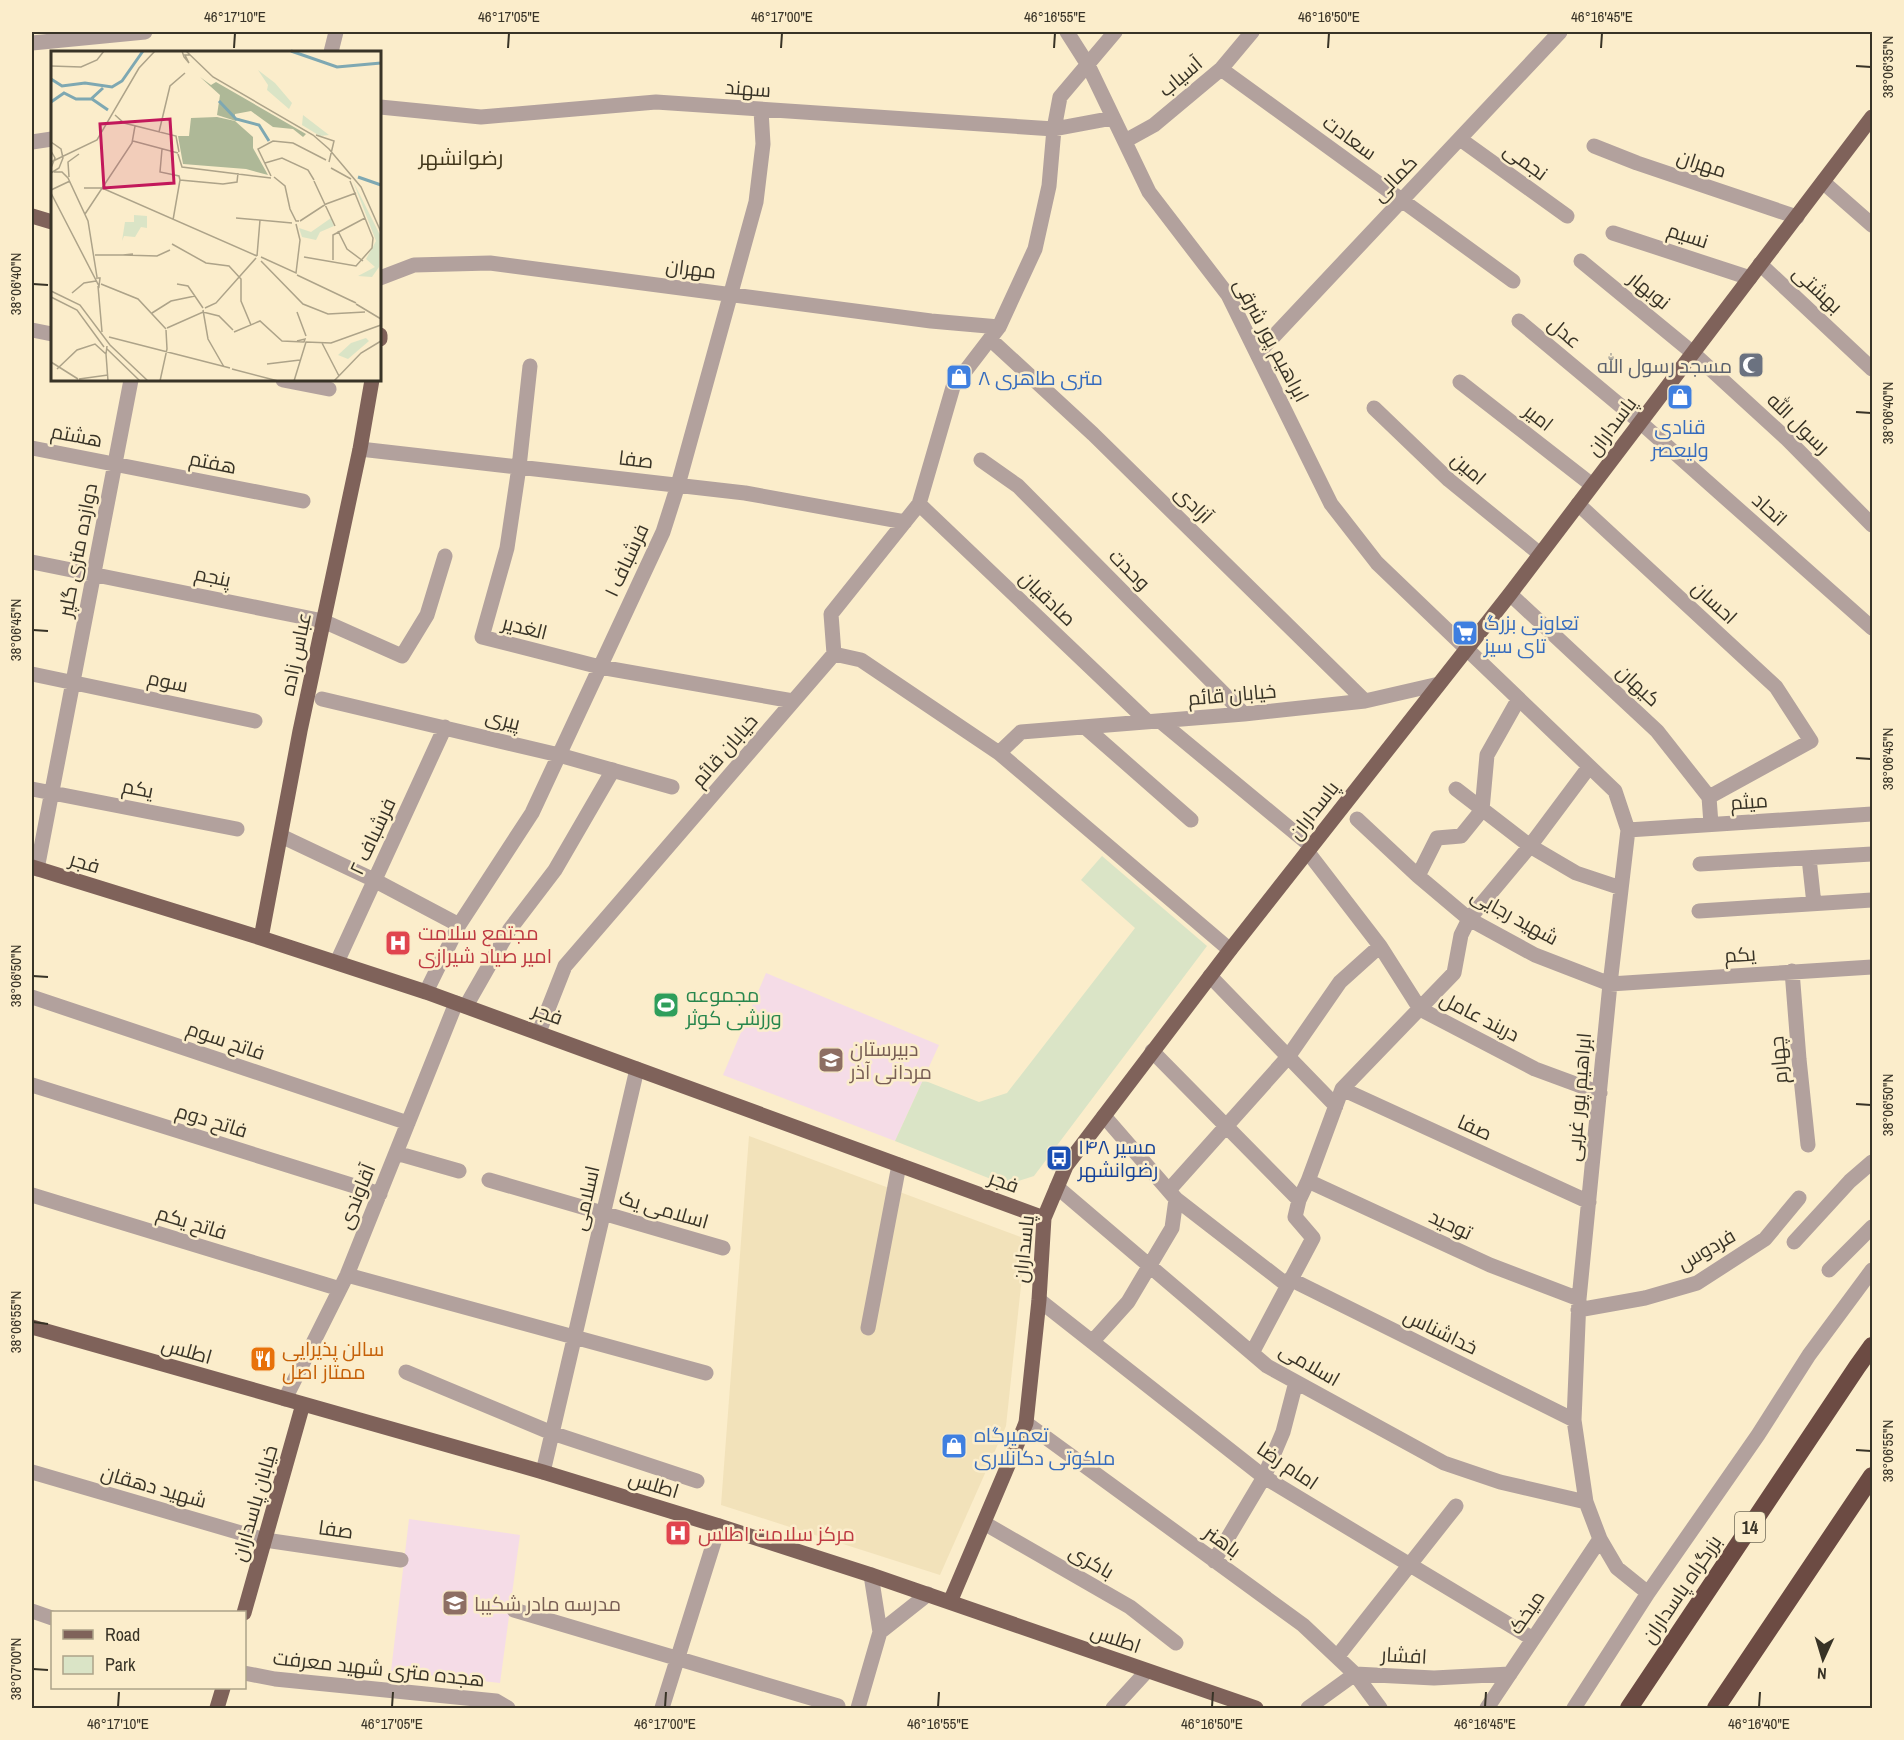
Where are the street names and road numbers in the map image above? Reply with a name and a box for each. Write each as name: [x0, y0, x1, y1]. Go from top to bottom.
street label: آسیاب: [1152, 49, 1208, 102]
street label: سهند: [724, 73, 772, 103]
street label: سعادت: [1318, 108, 1382, 166]
street label: نجمی: [1498, 136, 1554, 186]
street label: مهران: [1674, 142, 1730, 184]
street label: کمالی: [1365, 149, 1423, 207]
street label: نسیم: [1664, 216, 1712, 255]
street label: مهران: [664, 252, 718, 284]
street label: بهشتی: [1787, 259, 1849, 319]
street label: نوبهار: [1623, 264, 1677, 315]
street label: ابراهیم پور شرقی: [1227, 273, 1316, 407]
street label: عدل: [1543, 310, 1587, 354]
street label: رسول الله: [1762, 386, 1836, 460]
street label: پاسداران: [1580, 390, 1643, 461]
street label: امیر: [1518, 396, 1559, 437]
street label: هشتم: [49, 417, 105, 454]
street label: صفا: [617, 443, 655, 475]
street label: هفتم: [187, 444, 239, 481]
street label: امین: [1446, 445, 1492, 491]
street label: آزادی: [1169, 479, 1219, 529]
street label: دوازده متری گلپر: [51, 481, 103, 620]
street label: اتحاد: [1747, 486, 1793, 532]
street label: فرشباف ۱: [597, 519, 655, 601]
street label: وحدت: [1103, 542, 1157, 596]
street label: پنجم: [192, 559, 234, 594]
street label: صادقیان: [1014, 564, 1082, 632]
street label: احسان: [1686, 574, 1744, 630]
street label: الغدیر: [499, 608, 550, 646]
street label: عباس زاده: [273, 610, 317, 698]
street label: کیهان: [1611, 658, 1667, 712]
street label: سوم: [145, 664, 191, 699]
street label: خیابان قائم: [1187, 677, 1277, 712]
street label: پیری: [483, 702, 524, 737]
street label: خیابان قائم: [685, 708, 764, 793]
street label: یکم: [120, 772, 157, 805]
street label: پاسداران: [1281, 774, 1345, 845]
street label: میثم: [1729, 786, 1769, 817]
street label: فرشباف ۲: [342, 793, 402, 879]
street label: فجر: [66, 844, 103, 879]
street label: شهید رجایی: [1466, 881, 1564, 951]
street label: یکم: [1723, 939, 1757, 970]
street label: دربند عامل: [1436, 984, 1524, 1048]
street label: فجر: [528, 995, 567, 1031]
street label: فاتح سوم: [183, 1014, 269, 1067]
street label: ابراهیم پور غربی: [1559, 1031, 1598, 1163]
street label: چهارم: [1762, 1035, 1795, 1085]
street label: فاتح دوم: [173, 1096, 251, 1145]
street label: صفا: [1453, 1108, 1497, 1146]
street label: آقاوندی: [331, 1159, 382, 1233]
street label: اسلامی: [564, 1163, 606, 1233]
street label: فجر: [984, 1163, 1023, 1199]
street label: اسلامی یک: [616, 1183, 712, 1235]
street label: فاتح یکم: [153, 1199, 230, 1246]
street label: توحید: [1425, 1202, 1477, 1246]
street label: پاسداران: [1006, 1213, 1040, 1284]
street label: فردوس: [1672, 1222, 1740, 1276]
street label: خداشناس: [1399, 1301, 1483, 1361]
street label: اطلس: [159, 1330, 215, 1370]
street label: اسلامی: [1275, 1336, 1345, 1392]
street label: امام رضا: [1251, 1435, 1324, 1496]
street label: خیابان پاسداران: [225, 1442, 283, 1564]
street label: شهید دهقان: [98, 1458, 210, 1514]
street label: اطلس: [626, 1464, 682, 1504]
road number: 14: [1735, 1512, 1765, 1542]
street label: صفا: [317, 1513, 355, 1545]
street label: باهنر: [1198, 1518, 1247, 1563]
street label: بزرگراه پاسداران: [1635, 1529, 1727, 1649]
street label: باکری: [1065, 1537, 1119, 1585]
street label: میخک: [1502, 1585, 1550, 1639]
street label: اطلس: [1087, 1617, 1145, 1659]
street label: افشار: [1379, 1640, 1428, 1670]
street label: هجده متری شهید معرفت: [272, 1643, 486, 1693]

